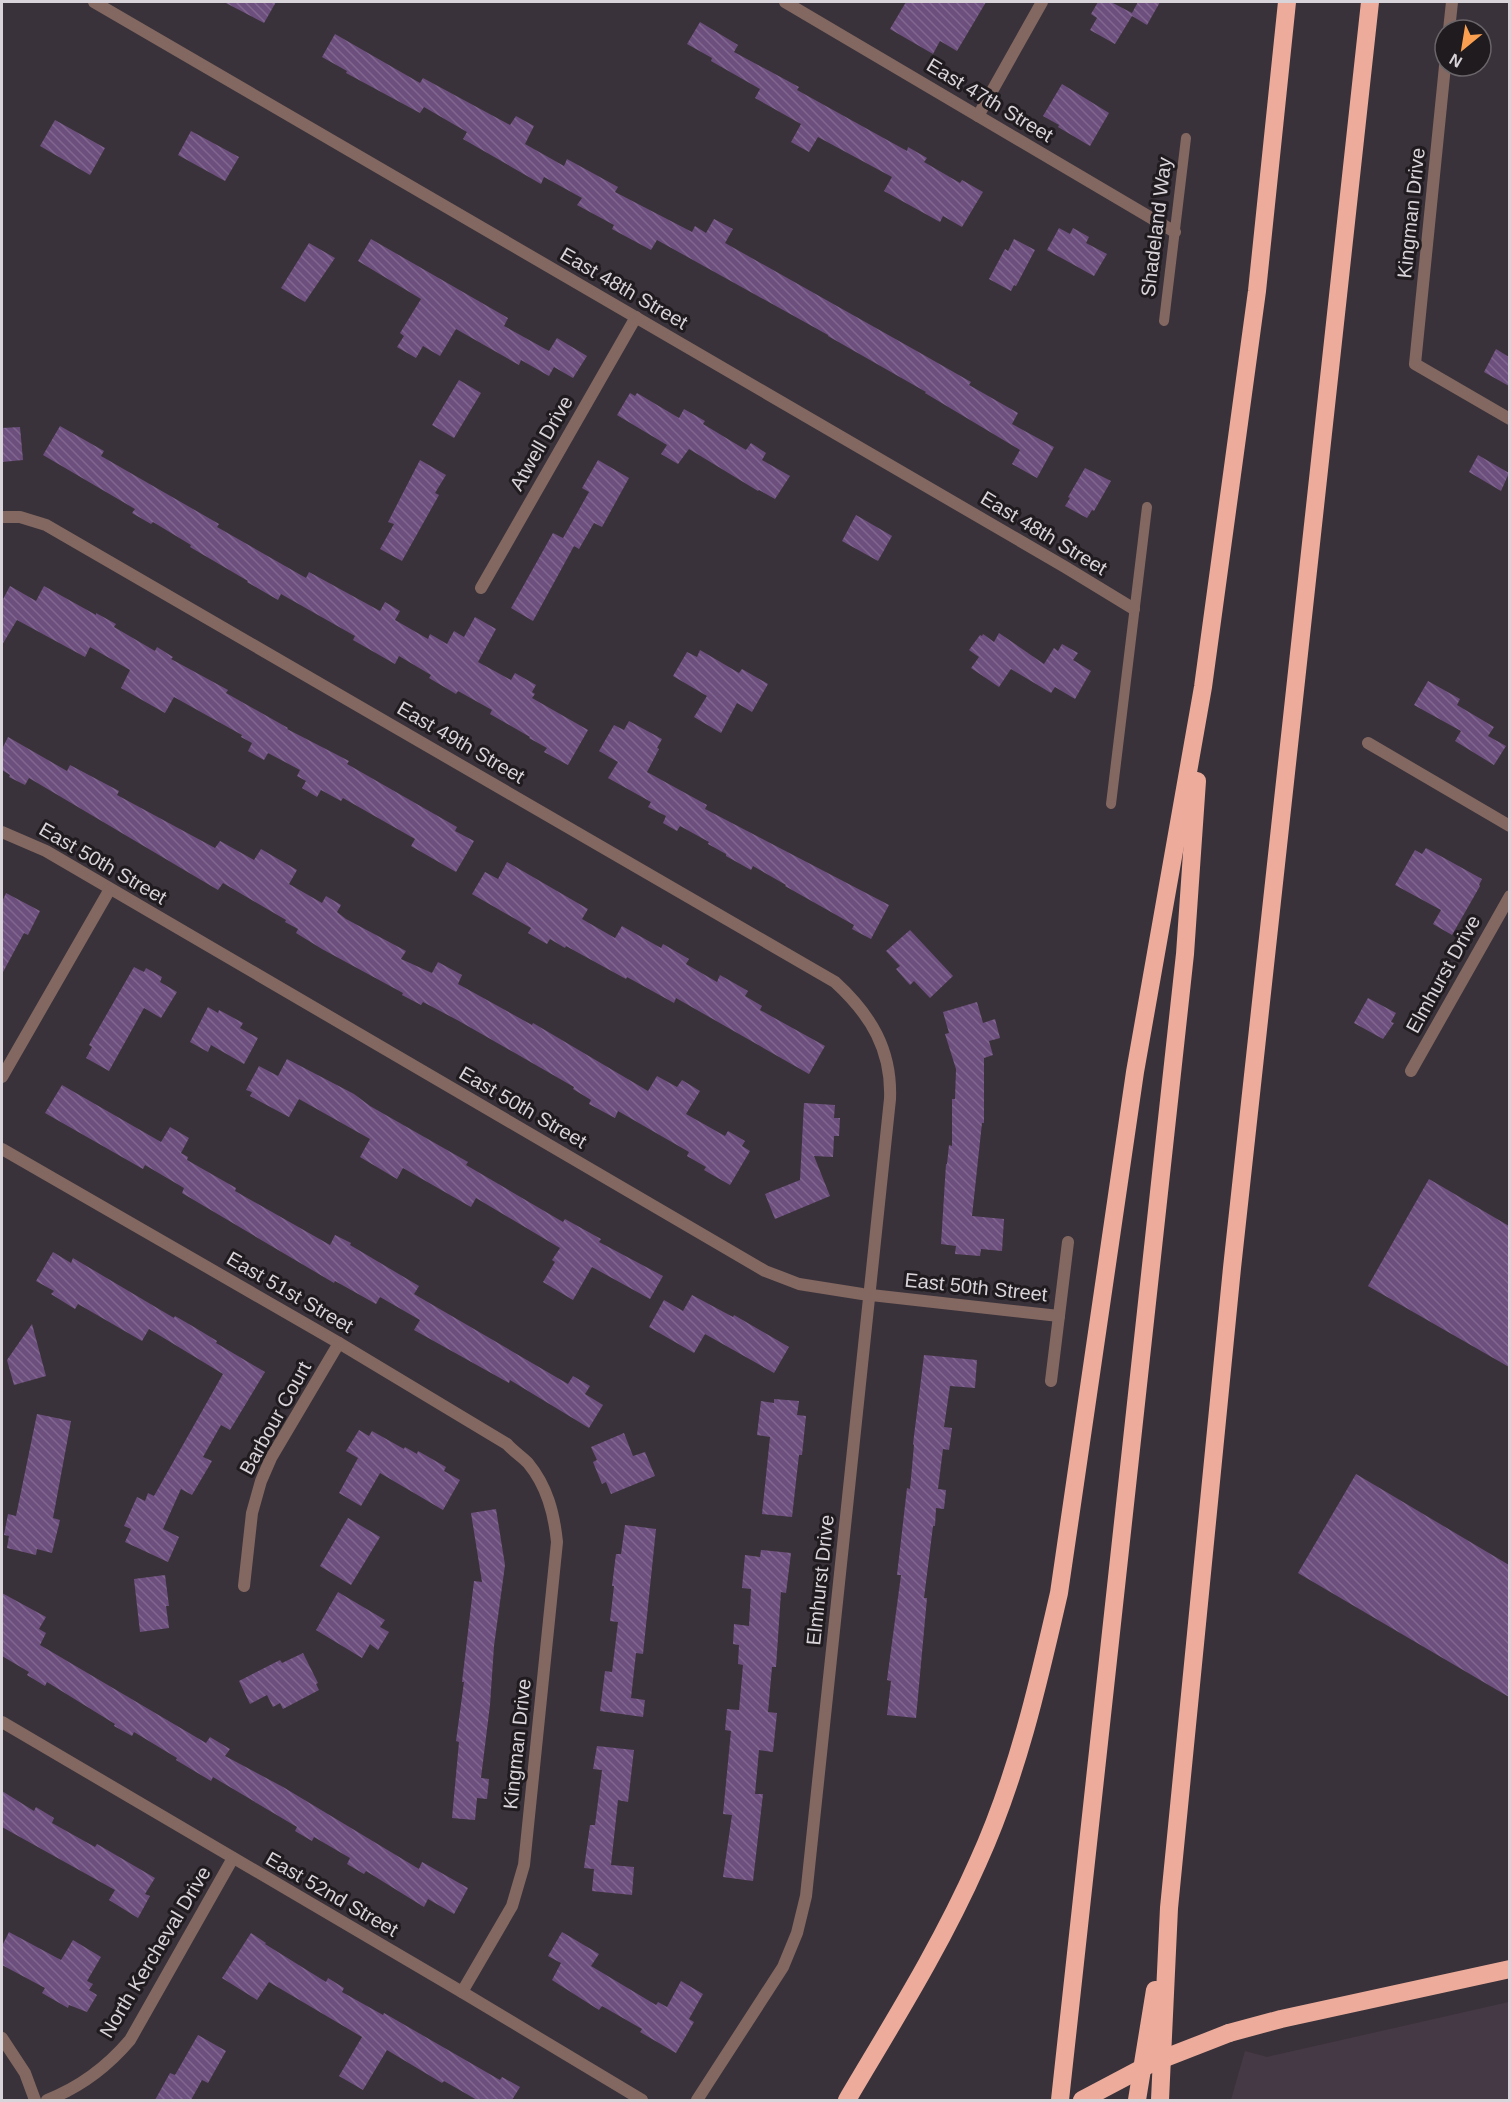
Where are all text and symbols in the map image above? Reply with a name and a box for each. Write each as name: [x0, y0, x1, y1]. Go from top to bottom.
north arrow: [1433, 18, 1493, 78]
text: N: [1446, 50, 1465, 71]
street label: East 47th Street: [923, 54, 1058, 147]
street label: Kingman Drive: [1393, 147, 1429, 279]
street label: Shadeland Way: [1137, 156, 1175, 298]
street label: East 48th Street: [556, 243, 692, 334]
street label: Atwell Drive: [505, 392, 577, 494]
street label: East 48th Street: [977, 487, 1112, 580]
street label: East 49th Street: [393, 697, 529, 788]
street label: East 50th Street: [35, 818, 171, 909]
street label: Elmhurst Drive: [1402, 911, 1484, 1037]
street label: East 50th Street: [455, 1062, 591, 1153]
street label: East 51st Street: [223, 1247, 357, 1337]
street label: East 50th Street: [904, 1269, 1049, 1305]
street label: Barbour Court: [235, 1357, 315, 1478]
street label: Elmhurst Drive: [802, 1514, 838, 1646]
street label: Kingman Drive: [499, 1678, 535, 1810]
street label: East 52nd Street: [262, 1847, 402, 1941]
street label: North Kercheval Drive: [95, 1862, 215, 2042]

